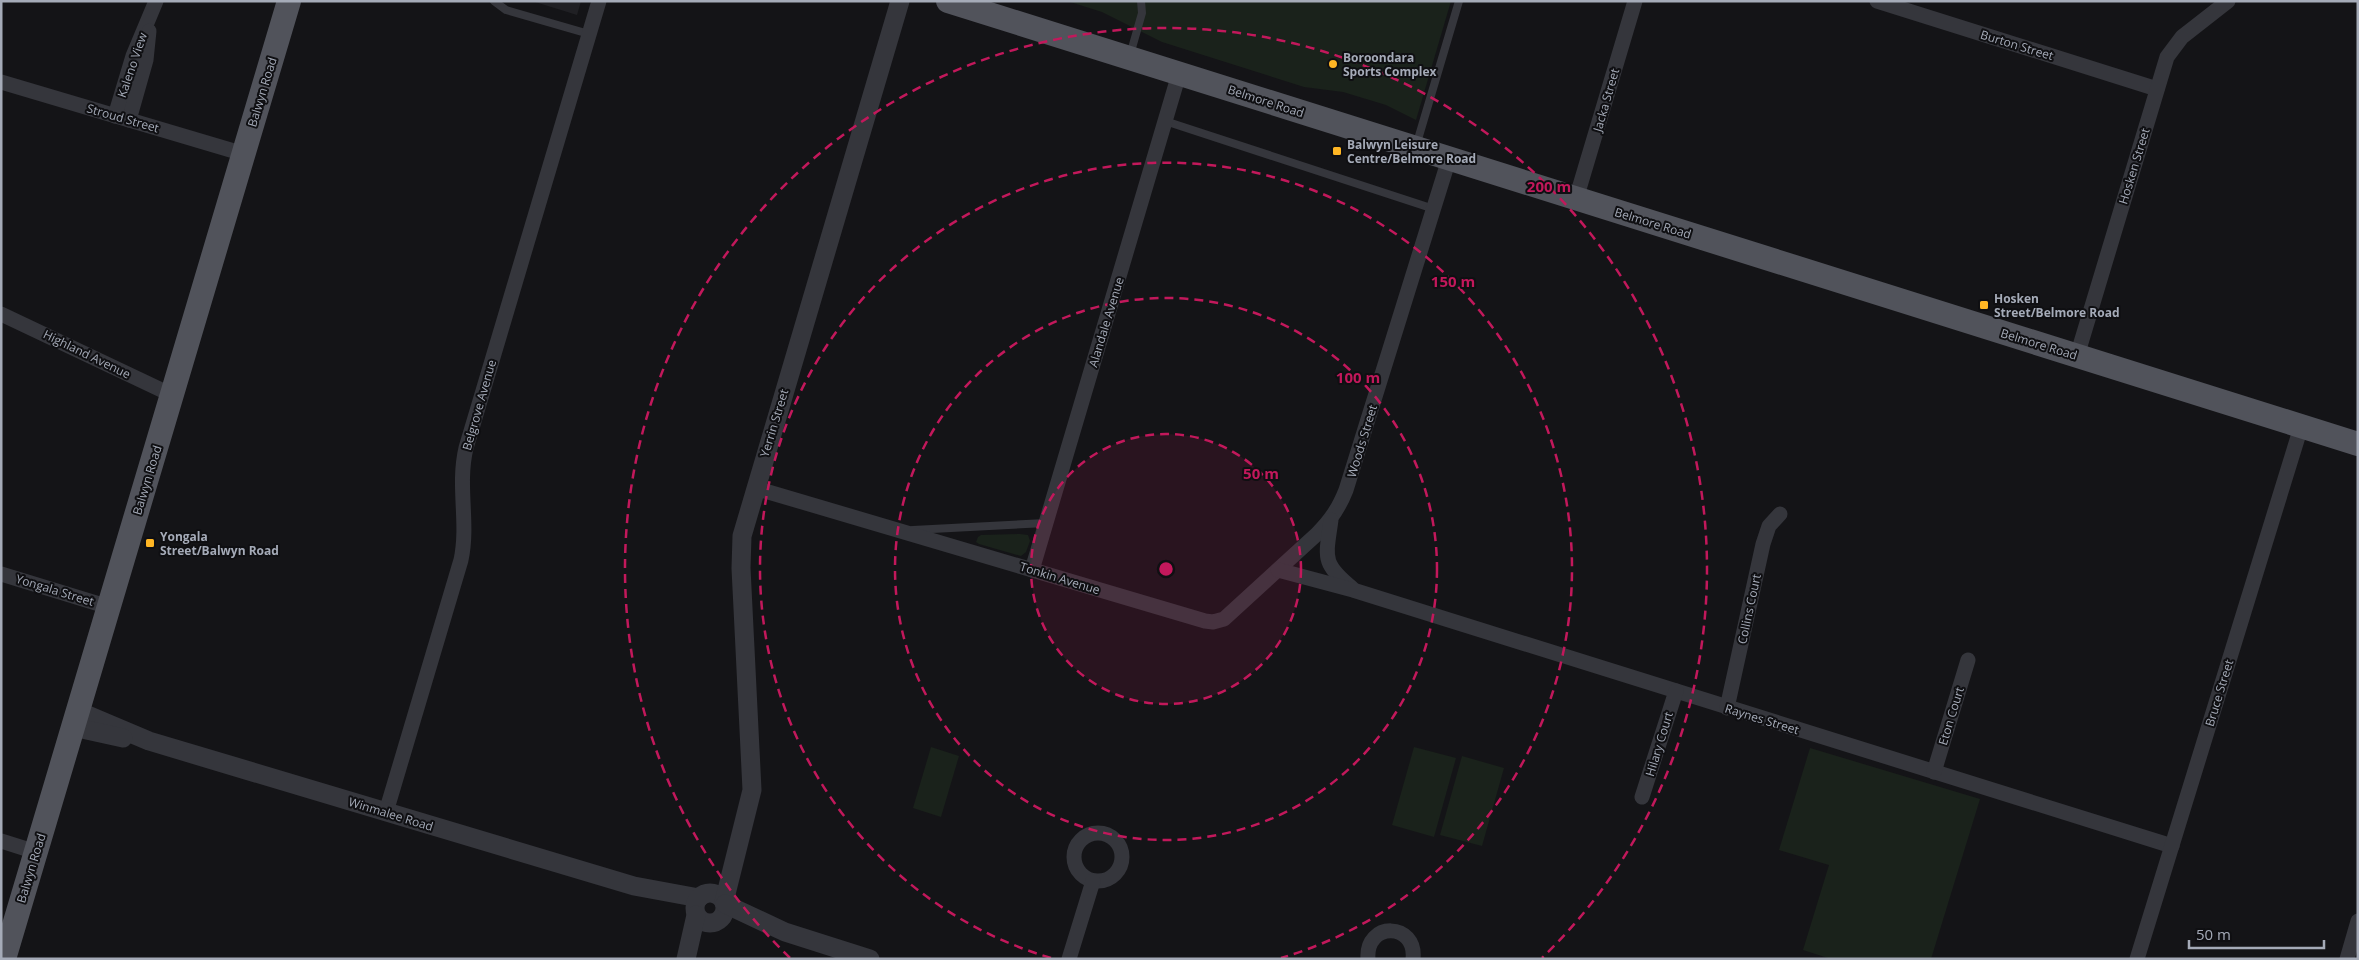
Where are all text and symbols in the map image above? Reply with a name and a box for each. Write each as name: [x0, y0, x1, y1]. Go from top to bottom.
street label: Burton Street: [1978, 26, 2056, 64]
street label: Kaleno View: [113, 30, 151, 100]
place label: Boroondara Sports Complex: [1343, 49, 1437, 80]
street label: Balwyn Road: [243, 55, 281, 129]
marker: Boroondara Sports Complex: [1327, 58, 1339, 70]
street label: Jacka Street: [1589, 66, 1623, 135]
street label: Belmore Road: [1226, 81, 1306, 121]
street label: Stroud Street: [85, 100, 161, 136]
street label: Hosken Street: [2114, 126, 2154, 206]
place label: Balwyn Leisure Centre/Belmore Road: [1347, 136, 1476, 167]
marker: Balwyn Leisure Centre/Belmore Road: [1331, 145, 1343, 157]
text: 200 m: [1527, 176, 1571, 196]
street label: Belmore Road: [1613, 203, 1693, 243]
text: 150 m: [1431, 271, 1475, 291]
street label: Alandale Avenue: [1084, 275, 1128, 369]
place label: Hosken Street/Belmore Road: [1994, 290, 2120, 321]
marker: Hosken Street/Belmore Road: [1978, 299, 1990, 311]
street label: Belmore Road: [1999, 324, 2079, 364]
street label: Highland Avenue: [41, 326, 134, 383]
street label: Belgrove Avenue: [458, 357, 500, 452]
text: 100 m: [1336, 367, 1380, 387]
street label: Yerrin Street: [756, 387, 792, 459]
street label: Woods Street: [1343, 403, 1381, 479]
street label: Balwyn Road: [128, 443, 166, 517]
text: 50 m: [1243, 463, 1279, 483]
place label: Yongala Street/Balwyn Road: [160, 528, 279, 559]
marker: Yongala Street/Balwyn Road: [144, 537, 156, 549]
street label: Tonkin Avenue: [1018, 558, 1102, 598]
centre of rings: [1157, 560, 1175, 578]
street label: Yongala Street: [14, 570, 96, 610]
street label: Collins Court: [1733, 572, 1765, 646]
street label: Bruce Street: [2201, 657, 2237, 729]
street label: Eton Court: [1934, 685, 1968, 747]
street label: Raynes Street: [1723, 700, 1801, 738]
street label: Hilary Court: [1641, 710, 1677, 778]
street label: Winmalee Road: [347, 793, 435, 835]
street label: Balwyn Road: [12, 831, 50, 905]
scale bar: [2189, 918, 2324, 950]
text: 50 m: [2196, 924, 2231, 944]

